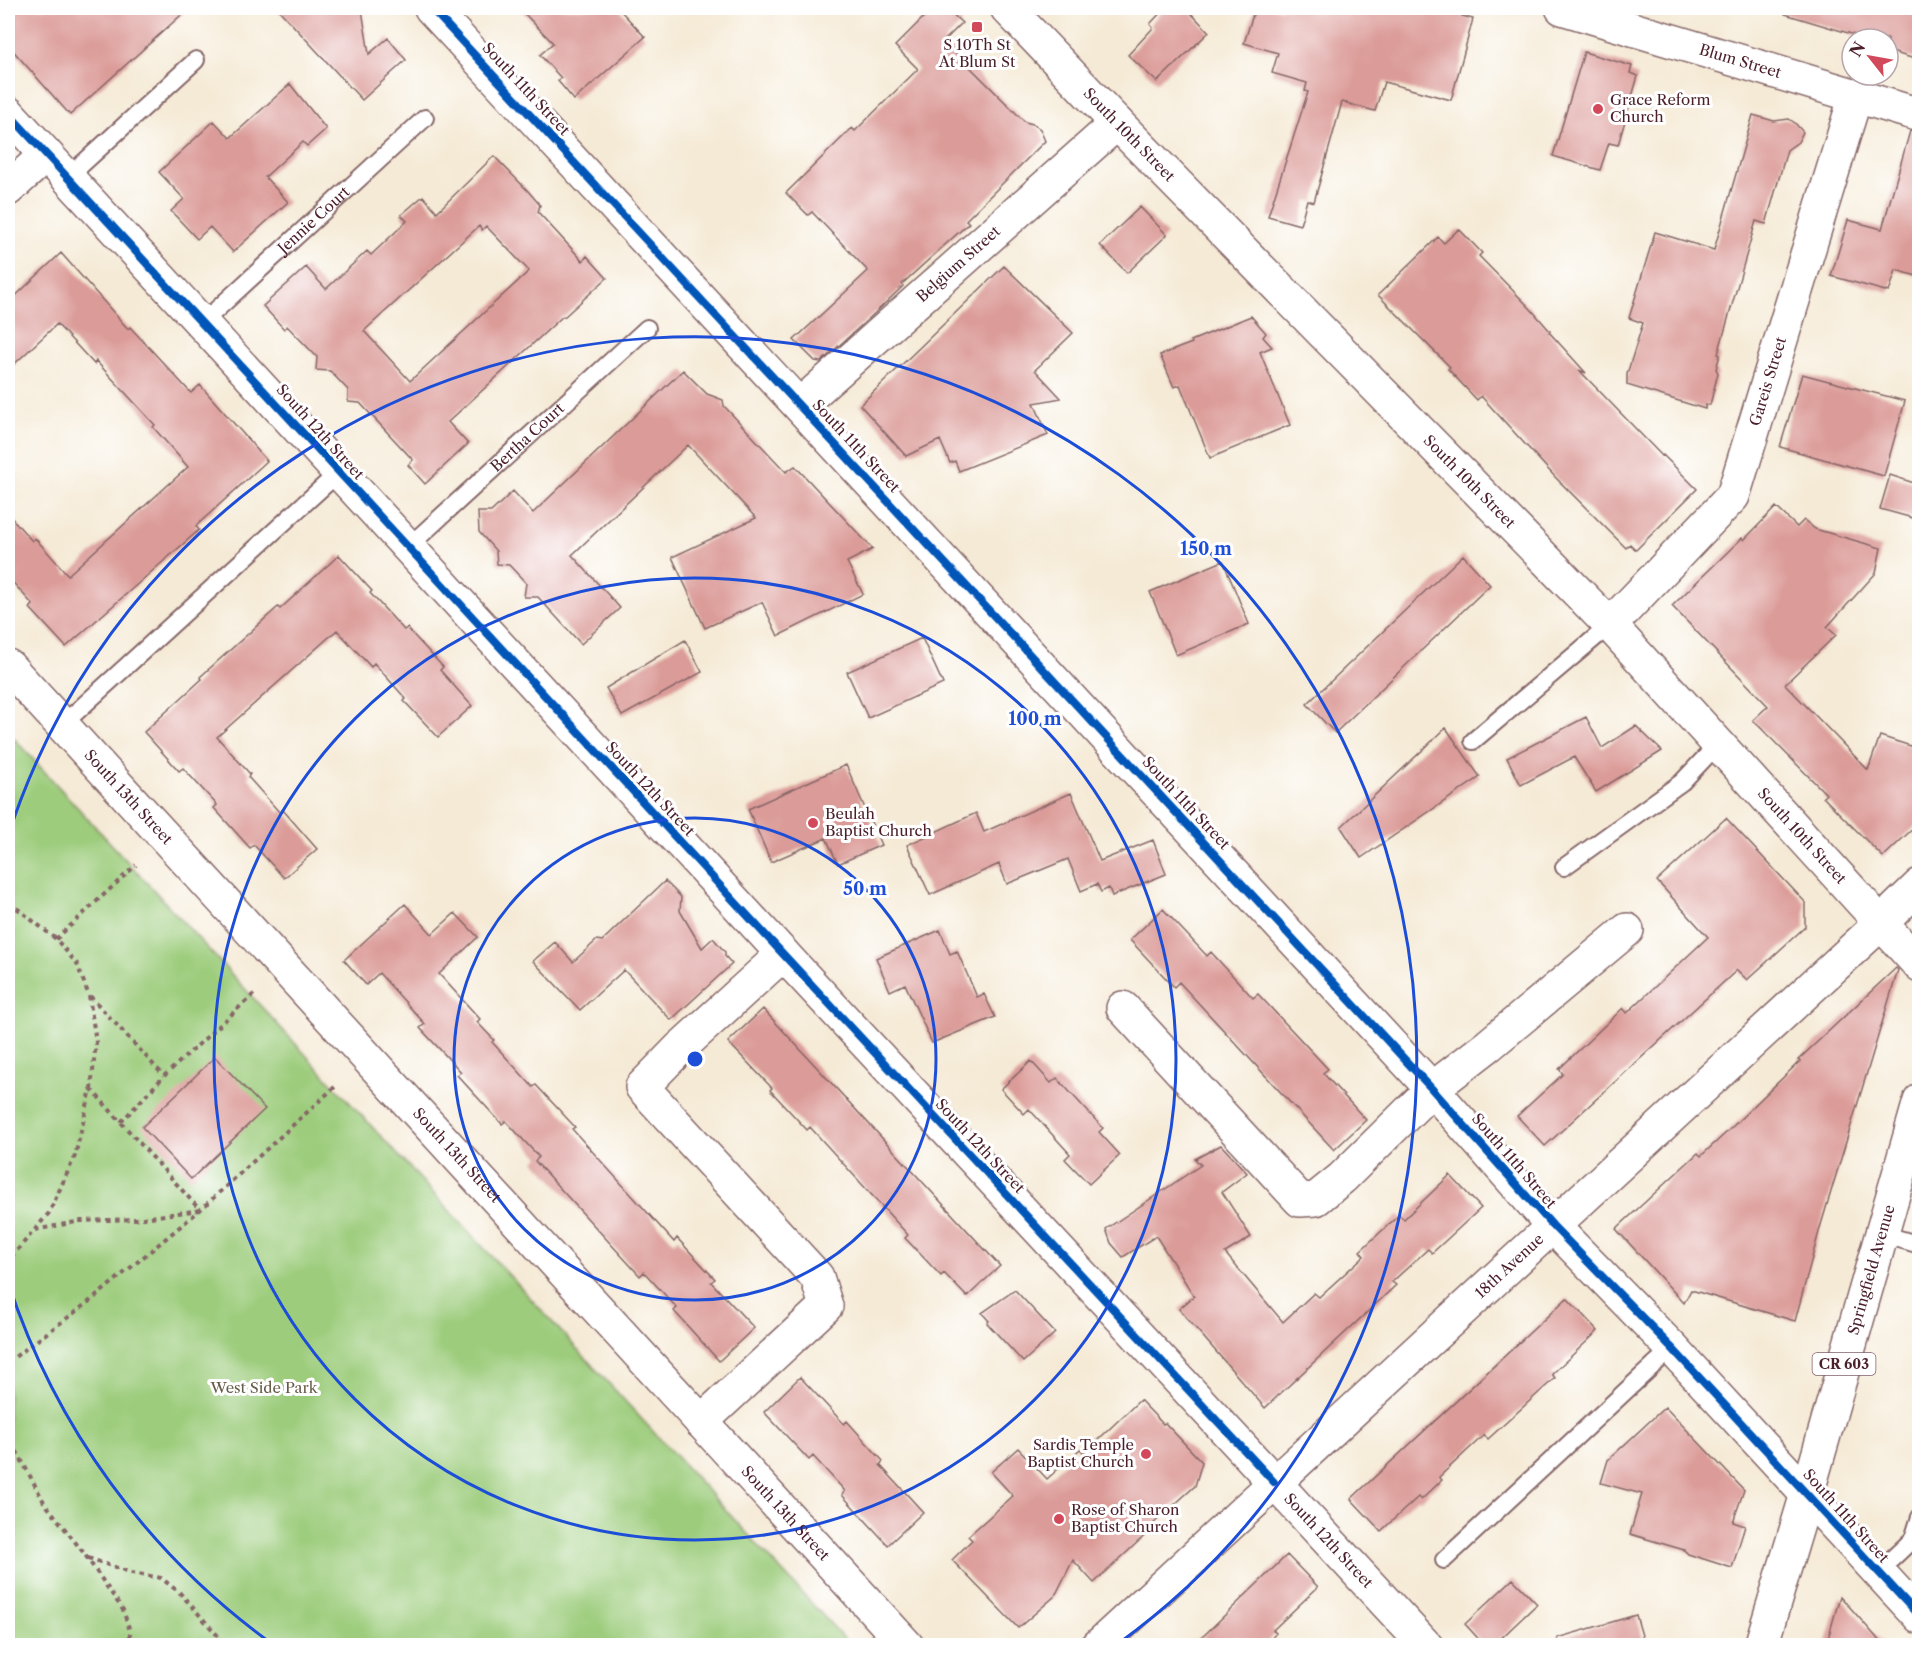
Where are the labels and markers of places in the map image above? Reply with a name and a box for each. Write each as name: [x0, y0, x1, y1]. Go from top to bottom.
marker: S 10Th St At Blum St: [970, 20, 984, 34]
place label: S 10Th St At Blum St: [938, 35, 1016, 71]
place label: Grace Reform Church: [1610, 90, 1710, 126]
marker: Grace Reform Church: [1591, 102, 1605, 116]
place label: Beulah Baptist Church: [825, 804, 932, 840]
marker: Beulah Baptist Church: [806, 816, 820, 830]
centre of rings: [685, 1049, 705, 1069]
place label: Sardis Temple Baptist Church: [1027, 1435, 1135, 1471]
marker: Sardis Temple Baptist Church: [1139, 1447, 1153, 1461]
place label: Rose of Sharon Baptist Church: [1071, 1500, 1180, 1536]
marker: Rose of Sharon Baptist Church: [1052, 1512, 1066, 1526]

